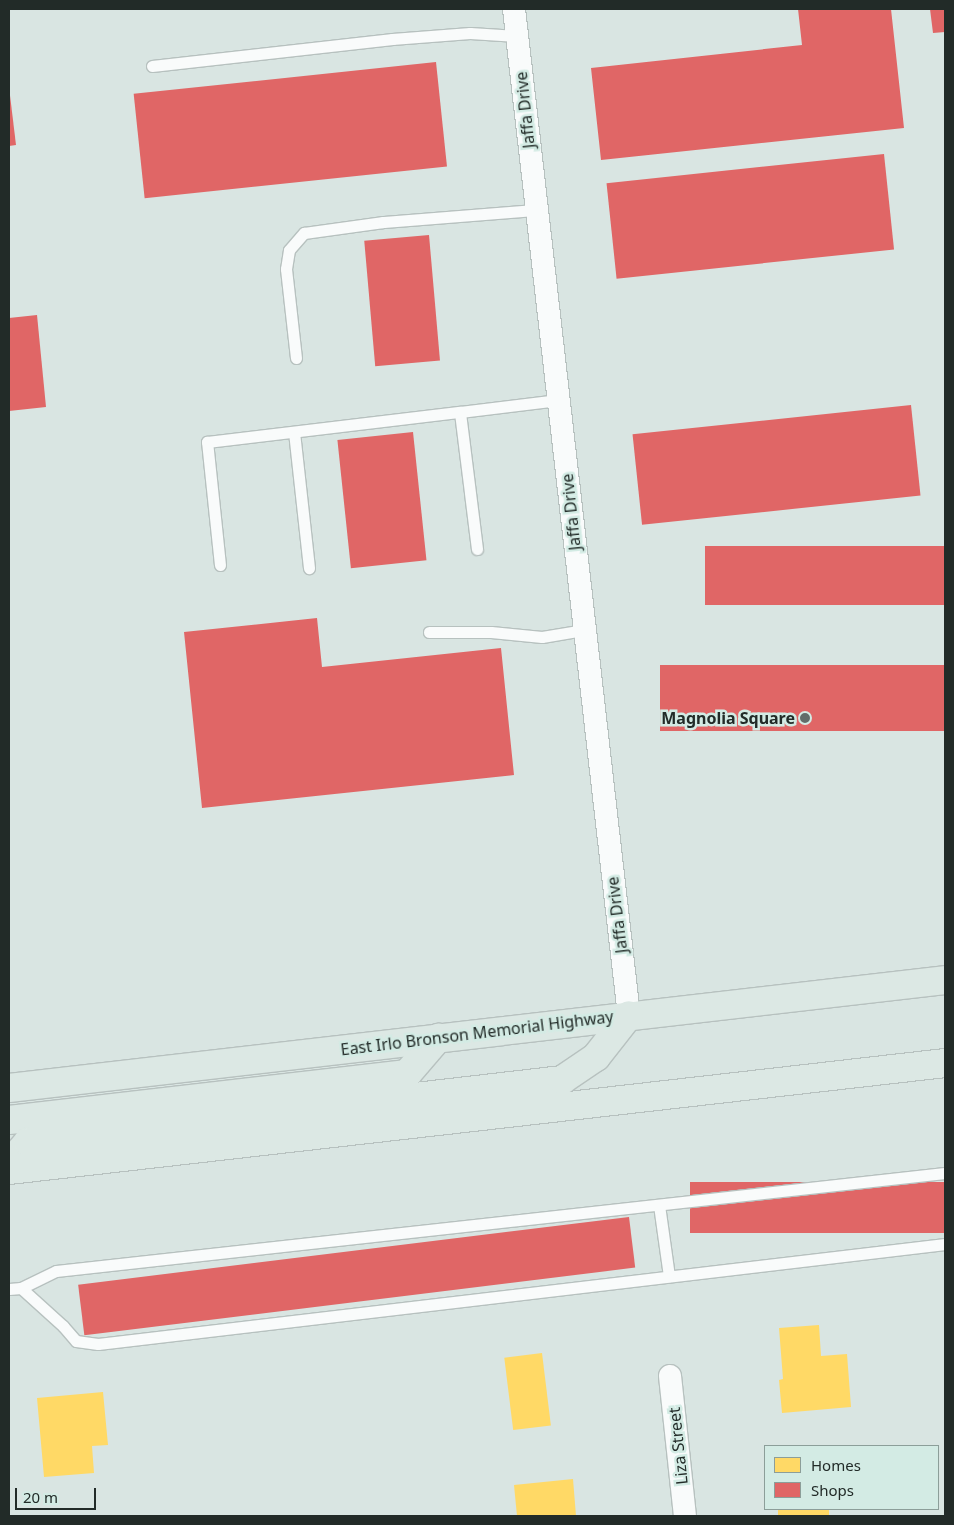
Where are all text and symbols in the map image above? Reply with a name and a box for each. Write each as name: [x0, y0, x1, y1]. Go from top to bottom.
street label: Jaffa Drive: [511, 71, 539, 149]
street label: Jaffa Drive: [557, 473, 585, 551]
place label: Magnolia Square: [661, 708, 795, 728]
marker: Magnolia Square: [799, 712, 811, 724]
street label: Jaffa Drive: [603, 876, 631, 954]
street label: East Irlo Bronson Memorial Highway: [339, 1007, 615, 1059]
street label: Liza Street: [664, 1406, 692, 1486]
legend: [764, 1445, 939, 1510]
text: Homes: [811, 1455, 861, 1475]
scale bar: [18, 1478, 99, 1510]
text: Shops: [811, 1480, 854, 1500]
text: 20 m: [23, 1487, 58, 1507]

